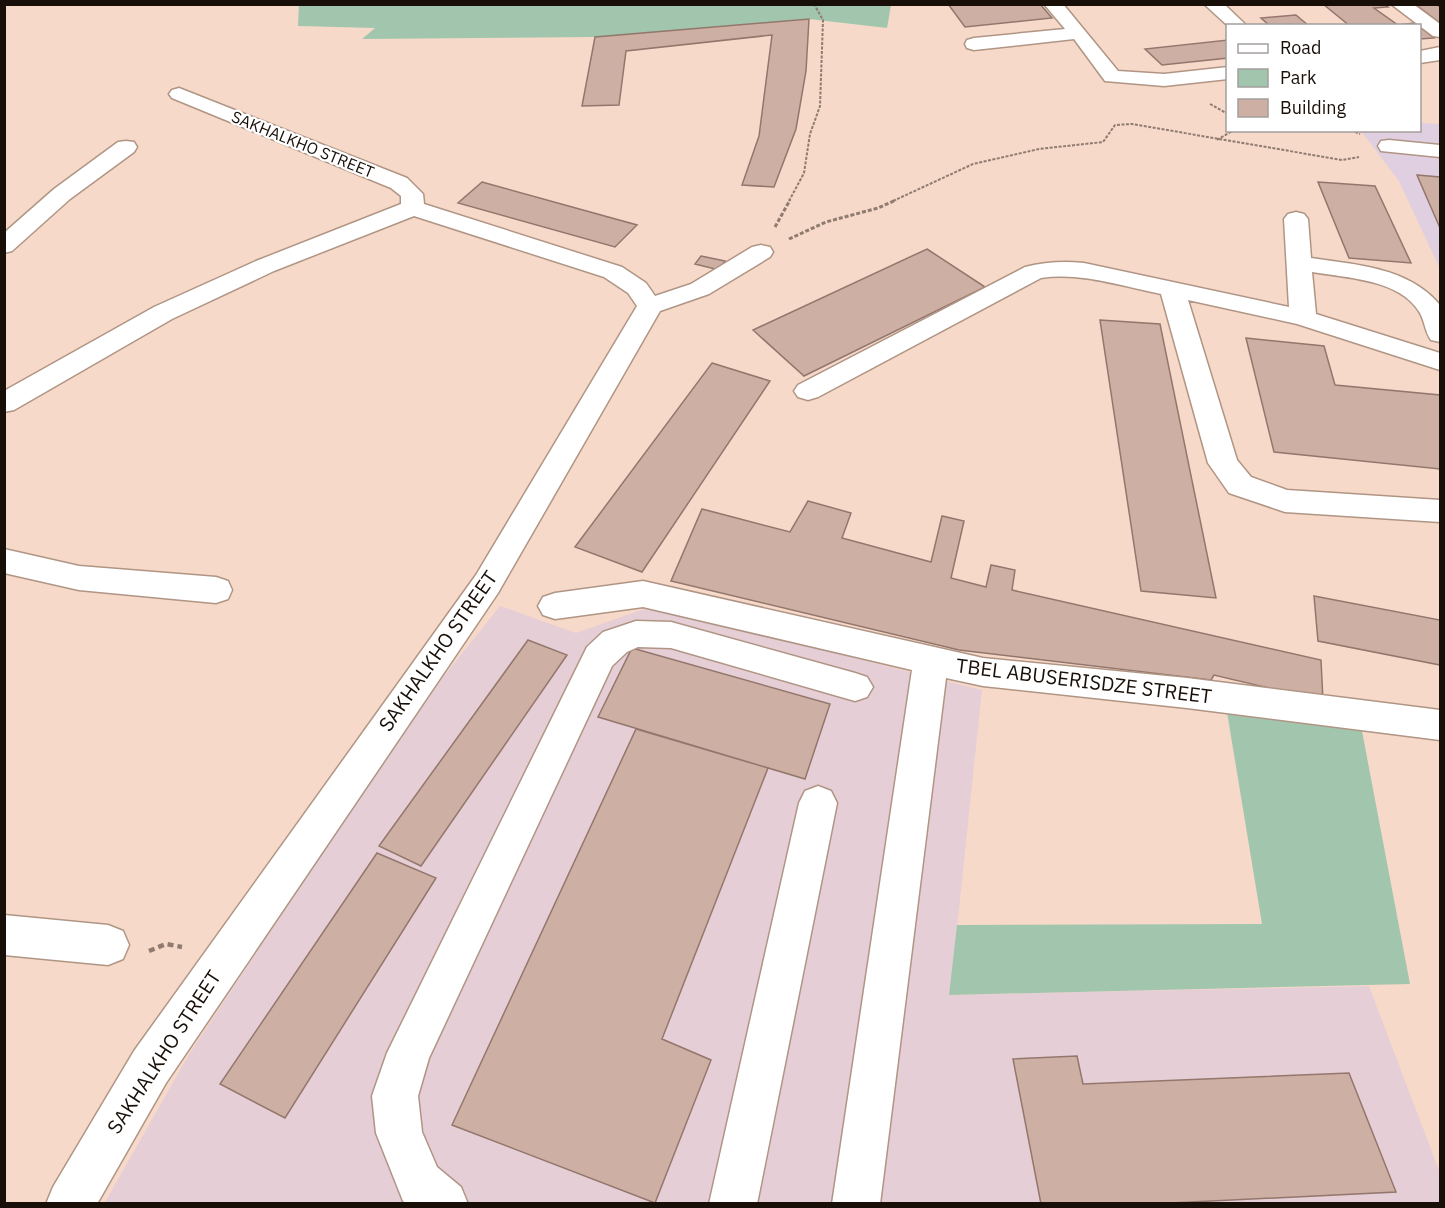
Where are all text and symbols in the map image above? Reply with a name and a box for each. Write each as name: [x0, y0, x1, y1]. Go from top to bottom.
legend: [1226, 24, 1421, 132]
text: Road: [1280, 36, 1321, 59]
text: Park: [1280, 66, 1317, 89]
text: Building: [1280, 96, 1347, 119]
street label: SAKHALKHO STREET: [229, 106, 377, 182]
street label: SAKHALKHO STREET: [372, 565, 503, 736]
street label: TBEL ABUSERISDZE STREET: [955, 651, 1213, 710]
street label: SAKHALKHO STREET: [100, 965, 227, 1139]

